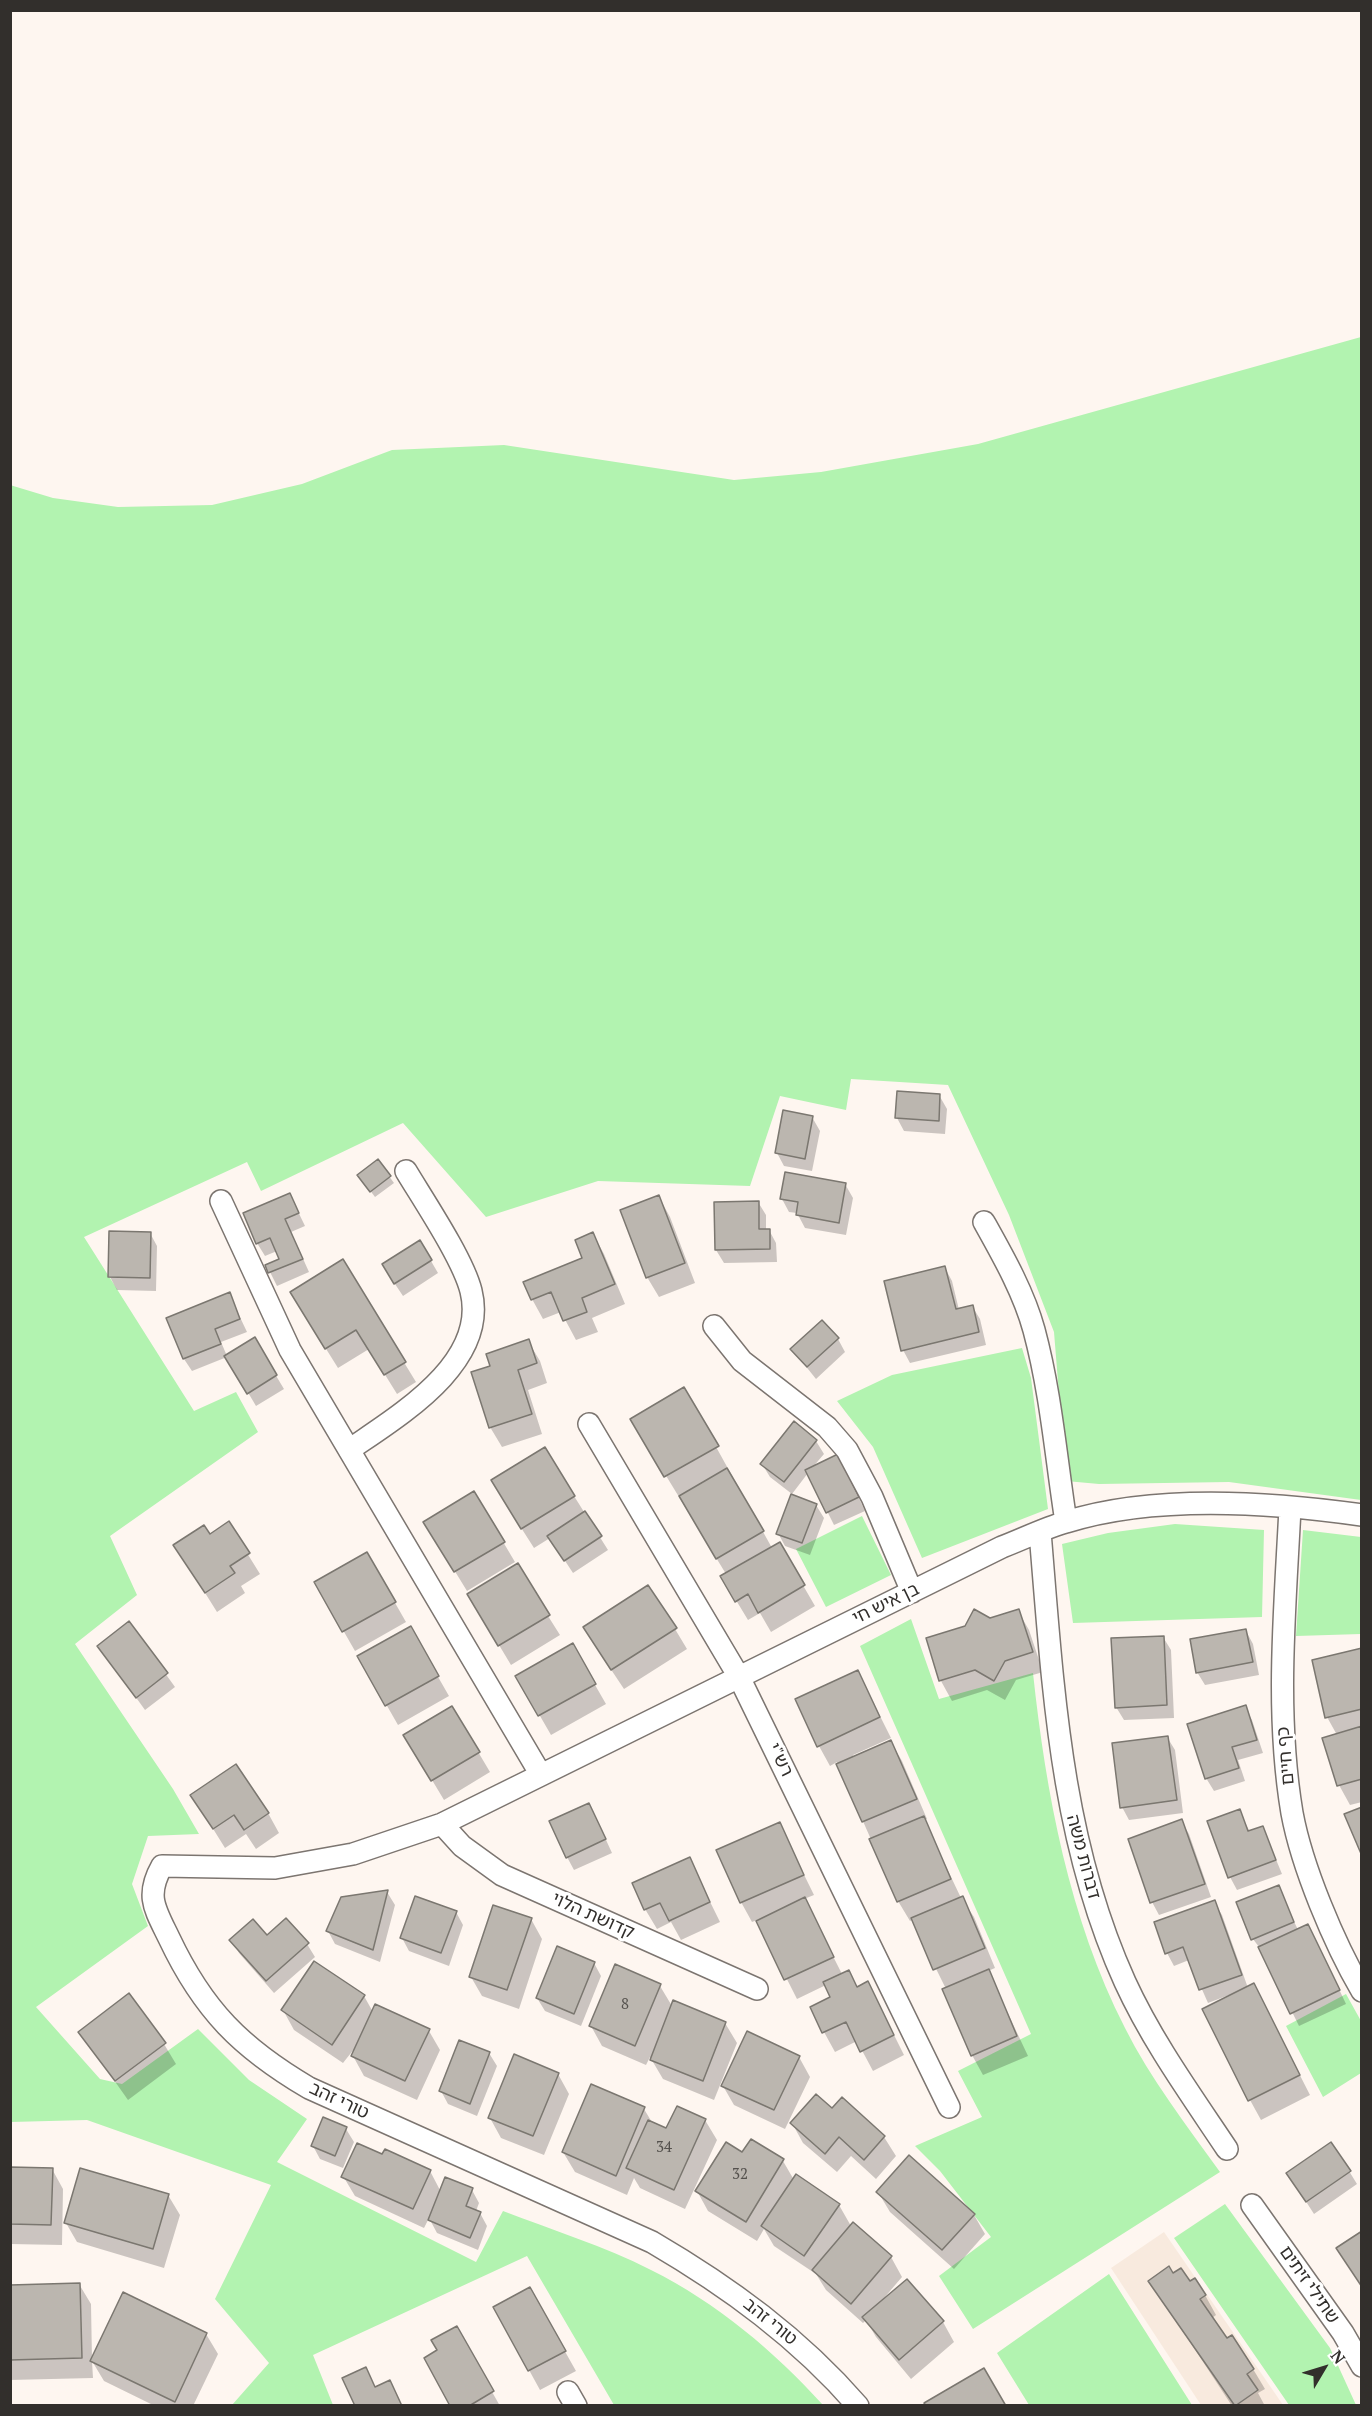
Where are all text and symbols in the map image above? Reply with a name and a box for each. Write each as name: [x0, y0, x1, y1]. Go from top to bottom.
street label: בן איש חי: [849, 1579, 923, 1629]
street label: כף חיים: [1273, 1726, 1299, 1786]
street label: רש"י: [763, 1740, 797, 1780]
street label: דברות משה: [1061, 1812, 1105, 1902]
street label: קדושת הלוי: [549, 1888, 637, 1944]
house number: 8: [621, 1996, 629, 2014]
street label: טורי זהב: [306, 2078, 372, 2124]
house number: 34: [656, 2139, 672, 2157]
house number: 32: [732, 2166, 748, 2184]
street label: שתילי זיתים: [1274, 2242, 1344, 2328]
street label: טורי זהב: [739, 2294, 801, 2350]
north arrow: [1294, 2338, 1354, 2398]
text: N: [1326, 2345, 1351, 2368]

